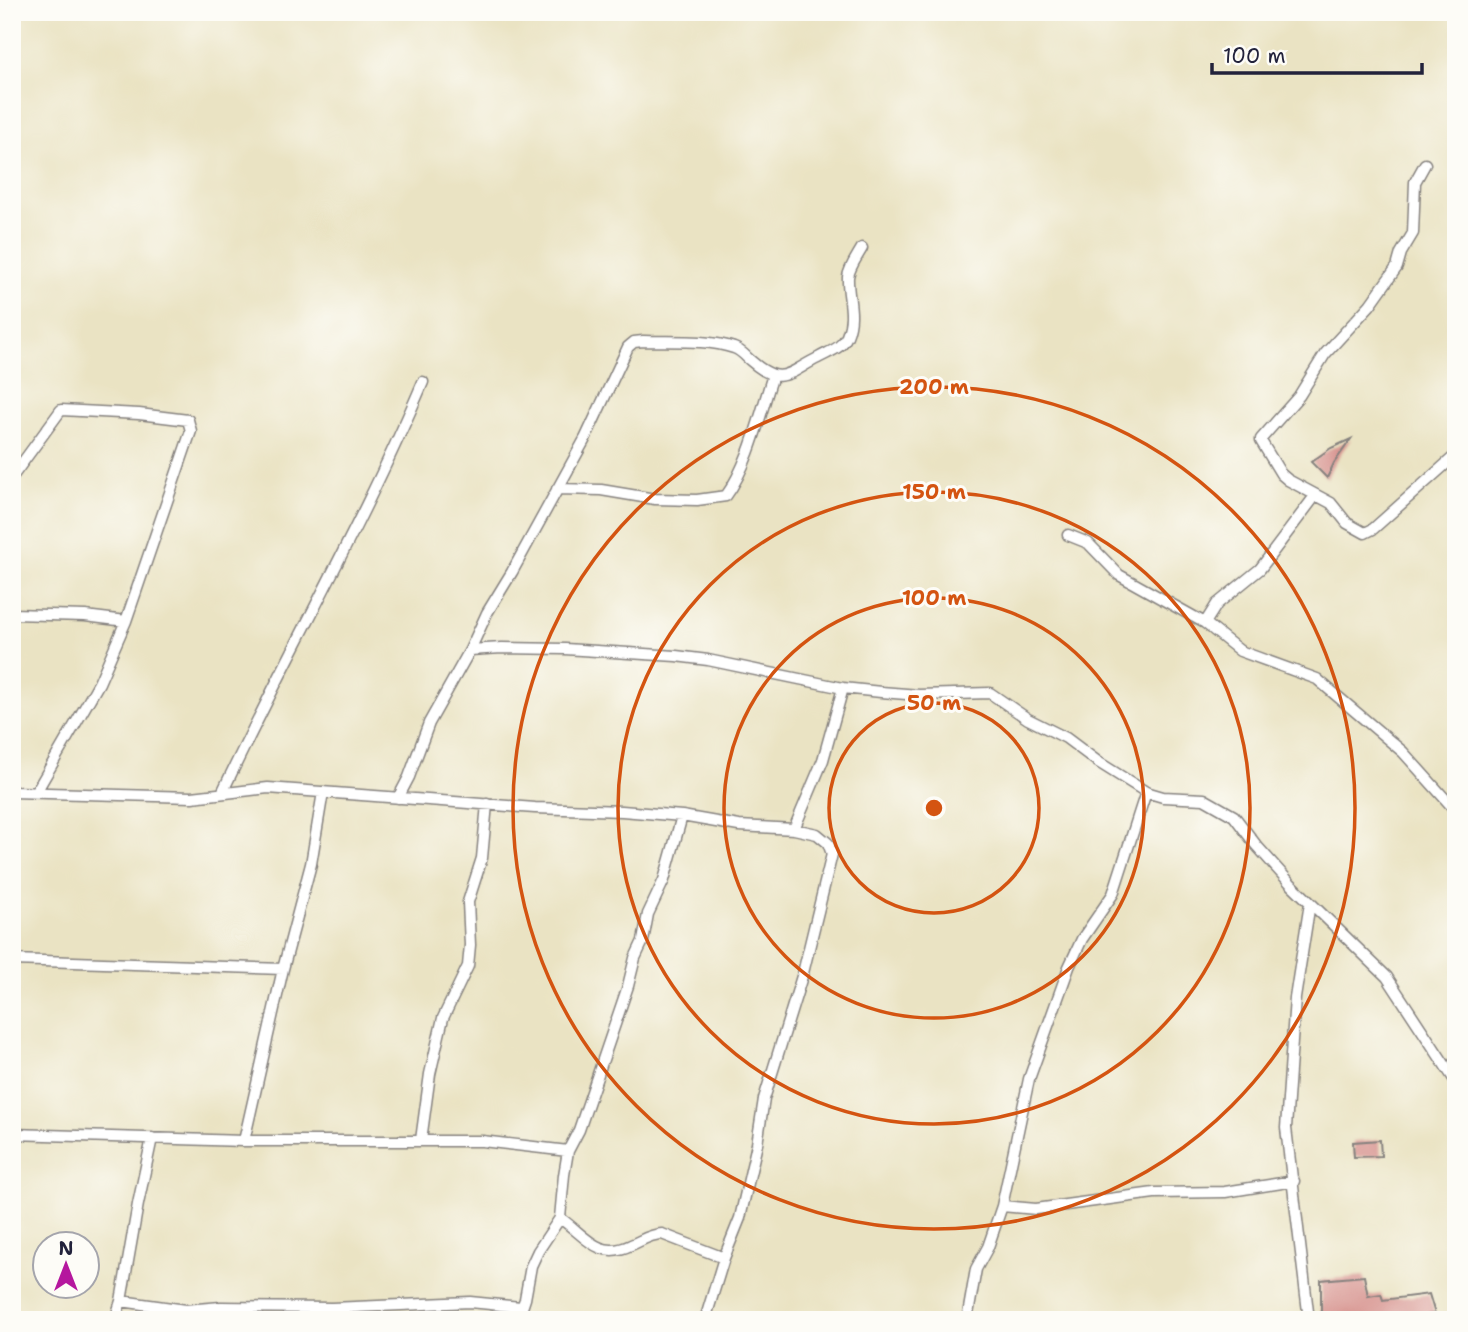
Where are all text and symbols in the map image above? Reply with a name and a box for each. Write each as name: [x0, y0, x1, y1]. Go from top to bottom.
scale bar: [1212, 32, 1422, 76]
text: 100 m: [1223, 42, 1286, 70]
text: 200 m: [899, 373, 969, 401]
text: 150 m: [902, 478, 966, 506]
text: 100 m: [902, 584, 966, 612]
text: 50 m: [907, 689, 961, 717]
centre of rings: [922, 796, 946, 820]
north arrow: [32, 1230, 102, 1300]
text: N: [58, 1236, 74, 1261]

